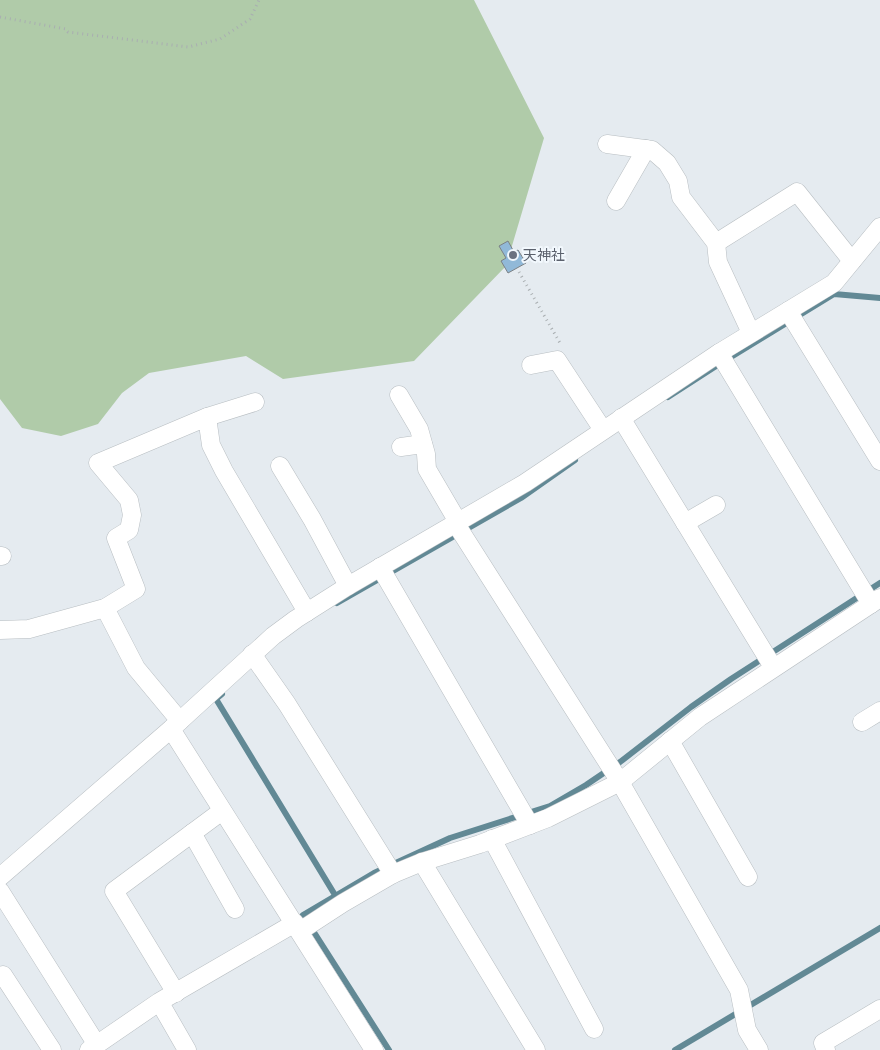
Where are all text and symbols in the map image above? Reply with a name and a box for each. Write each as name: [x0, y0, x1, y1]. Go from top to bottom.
place label: 天神社: [523, 247, 565, 264]
marker: 天神社: [507, 249, 519, 261]

